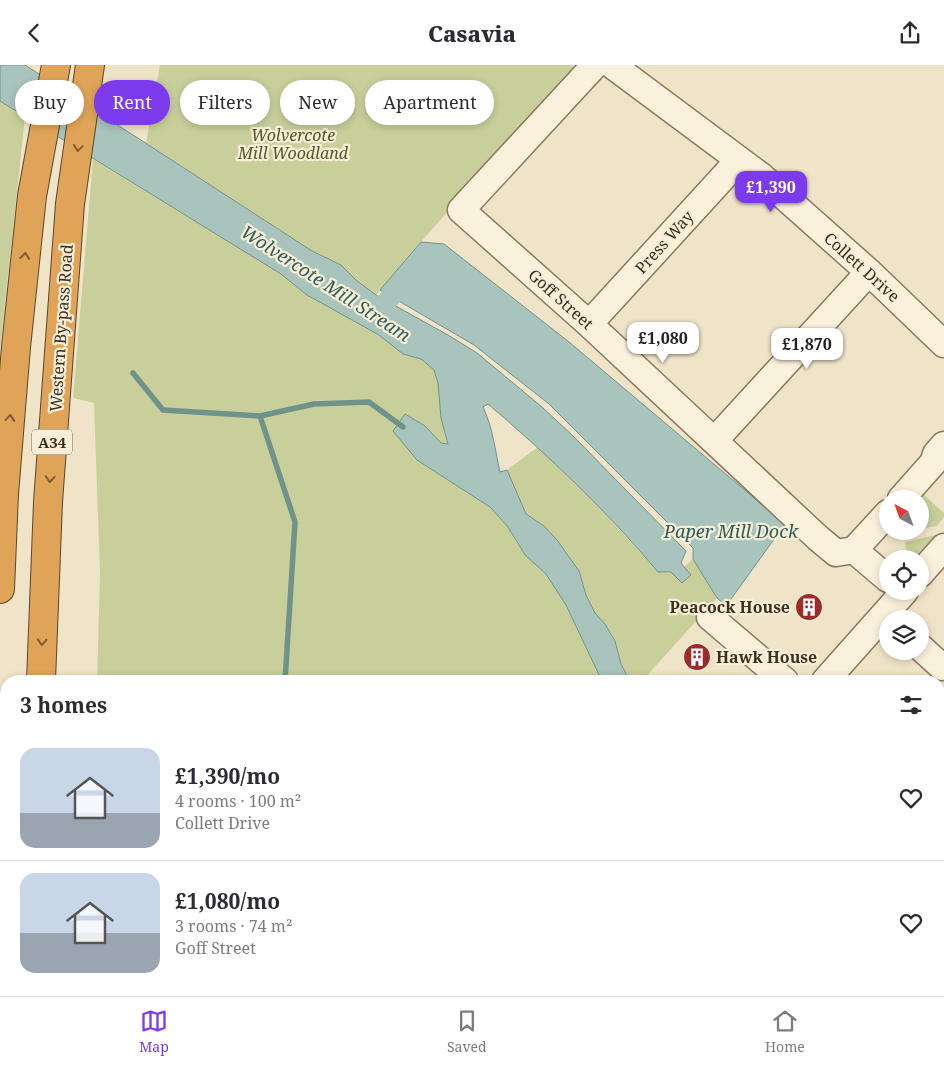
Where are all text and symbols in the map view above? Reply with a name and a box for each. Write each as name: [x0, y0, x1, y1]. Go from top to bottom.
text: Casavia: [428, 18, 516, 48]
icon: back: [20, 19, 48, 47]
icon: share: [896, 19, 924, 47]
chip: Buy: [15, 80, 84, 125]
chip: Rent: [94, 80, 170, 125]
chip: Filters: [180, 80, 270, 125]
chip: New: [280, 80, 355, 125]
chip: Apartment: [365, 80, 494, 125]
park label: Wolvercote Mill Woodland: [237, 124, 349, 164]
one-way arrow: [73, 144, 84, 152]
pin: £1,390: [730, 171, 812, 213]
text: £1,390: [746, 176, 796, 198]
street label: Press Way: [630, 205, 699, 278]
water label: Wolvercote Mill Stream: [237, 219, 415, 347]
street label: Collett Drive: [819, 227, 905, 307]
street label: Western By-pass Road: [44, 243, 78, 413]
one-way arrow: [19, 252, 30, 260]
street label: Goff Street: [524, 264, 599, 334]
pin: £1,080: [622, 321, 704, 364]
text: £1,080: [638, 327, 688, 349]
pin: £1,870: [766, 327, 848, 370]
text: £1,870: [782, 333, 832, 355]
one-way arrow: [4, 413, 15, 421]
road number: A34: [32, 429, 72, 455]
one-way arrow: [44, 476, 55, 484]
north arrow: [879, 490, 929, 540]
map controls: [879, 490, 929, 660]
water label: Paper Mill Dock: [663, 519, 799, 543]
button: locate: [879, 550, 929, 600]
building icon: Peacock House: [794, 592, 824, 622]
place label: Peacock House: [670, 596, 790, 618]
button: layers: [879, 610, 929, 660]
one-way arrow: [36, 638, 47, 646]
building icon: Hawk House: [682, 642, 712, 672]
place label: Hawk House: [716, 646, 817, 668]
text: 3 homes: [20, 691, 107, 719]
icon: filters: [897, 691, 925, 719]
text: £1,390/mo: [175, 762, 280, 790]
icon: home: [60, 768, 120, 828]
icon: heart: [897, 784, 925, 812]
text: 4 rooms · 100 m²: [175, 790, 301, 812]
text: Collett Drive: [175, 812, 270, 834]
text: £1,080/mo: [175, 887, 280, 915]
icon: home: [60, 893, 120, 953]
icon: heart: [897, 909, 925, 937]
text: 3 rooms · 74 m²: [175, 915, 292, 937]
text: Goff Street: [175, 937, 256, 959]
tab: Map: [139, 1007, 169, 1056]
tab: Saved: [447, 1007, 487, 1056]
tab: Home: [765, 1007, 805, 1056]

